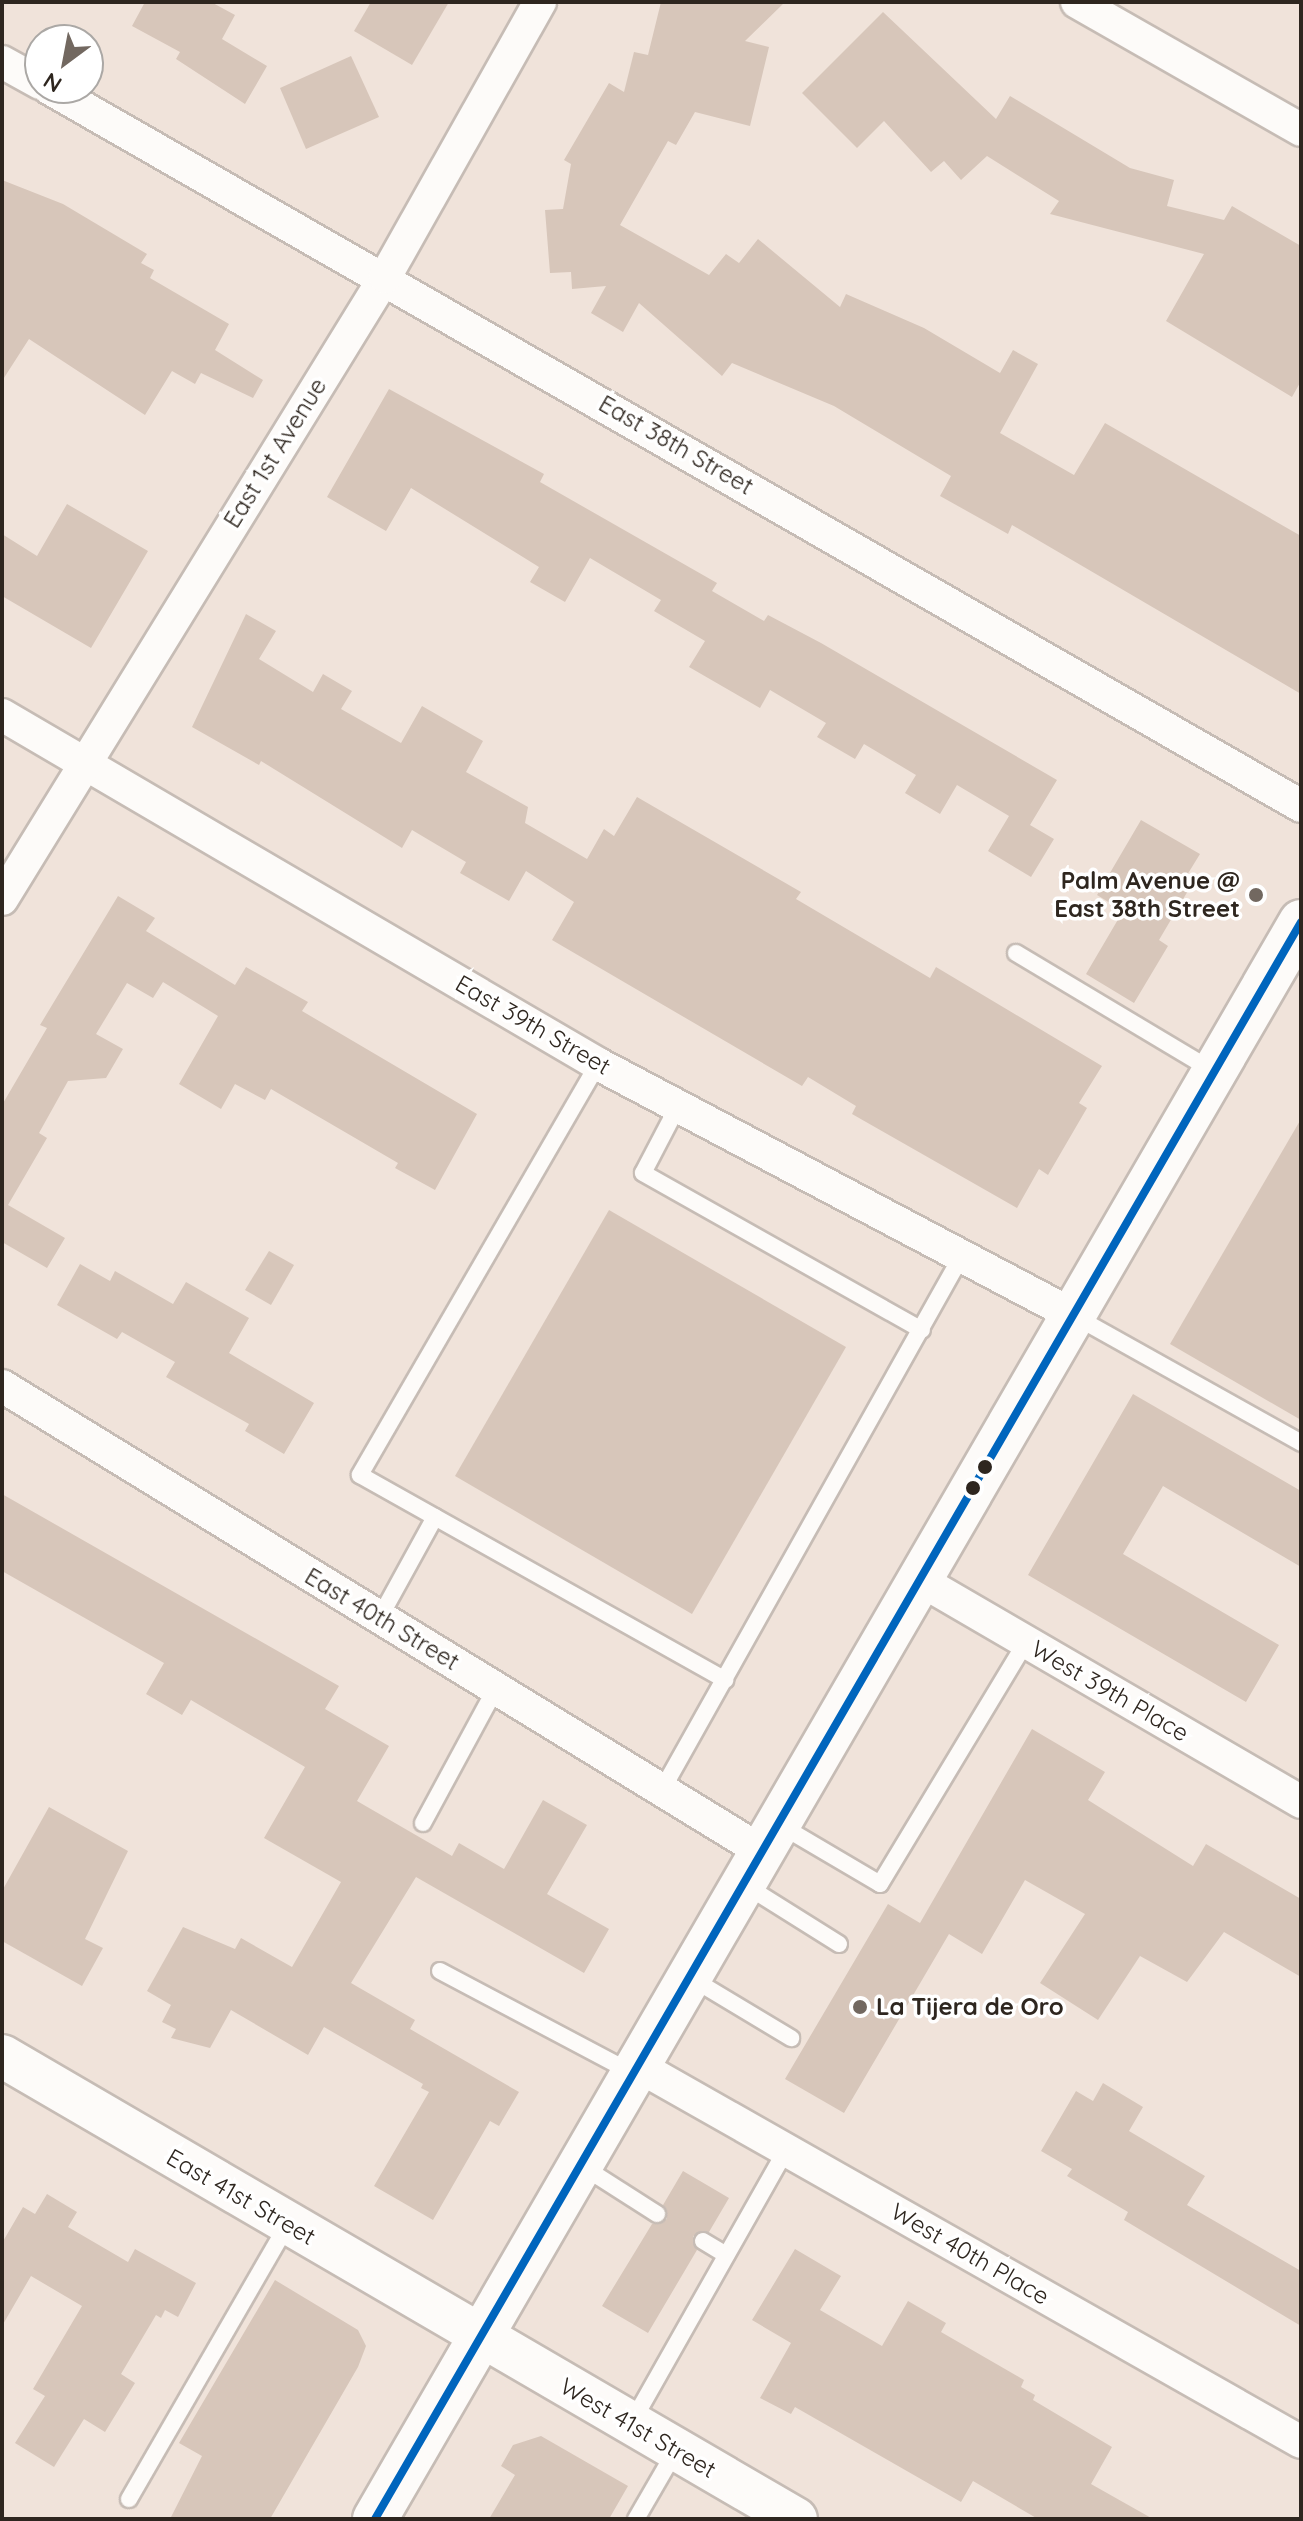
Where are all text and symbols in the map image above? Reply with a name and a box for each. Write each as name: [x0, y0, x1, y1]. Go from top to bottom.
north arrow: [24, 24, 104, 104]
text: N: [38, 67, 67, 99]
street label: East 1st Avenue: [217, 373, 333, 533]
street label: East 38th Street: [594, 389, 758, 501]
place label: Palm Avenue @ East 38th Street: [1054, 867, 1240, 923]
marker: Palm Avenue @ East 38th Street: [1247, 886, 1265, 904]
street label: East 39th Street: [450, 969, 616, 1081]
unlabelled marker: [977, 1459, 993, 1475]
unlabelled marker: [965, 1480, 981, 1496]
street label: East 40th Street: [300, 1562, 464, 1676]
street label: West 39th Place: [1026, 1634, 1194, 1748]
place label: La Tijera de Oro: [876, 1993, 1064, 2021]
marker: La Tijera de Oro: [851, 1998, 869, 2016]
street label: East 41st Street: [161, 2143, 321, 2251]
street label: West 40th Place: [886, 2197, 1054, 2311]
street label: West 41st Street: [555, 2372, 721, 2484]

